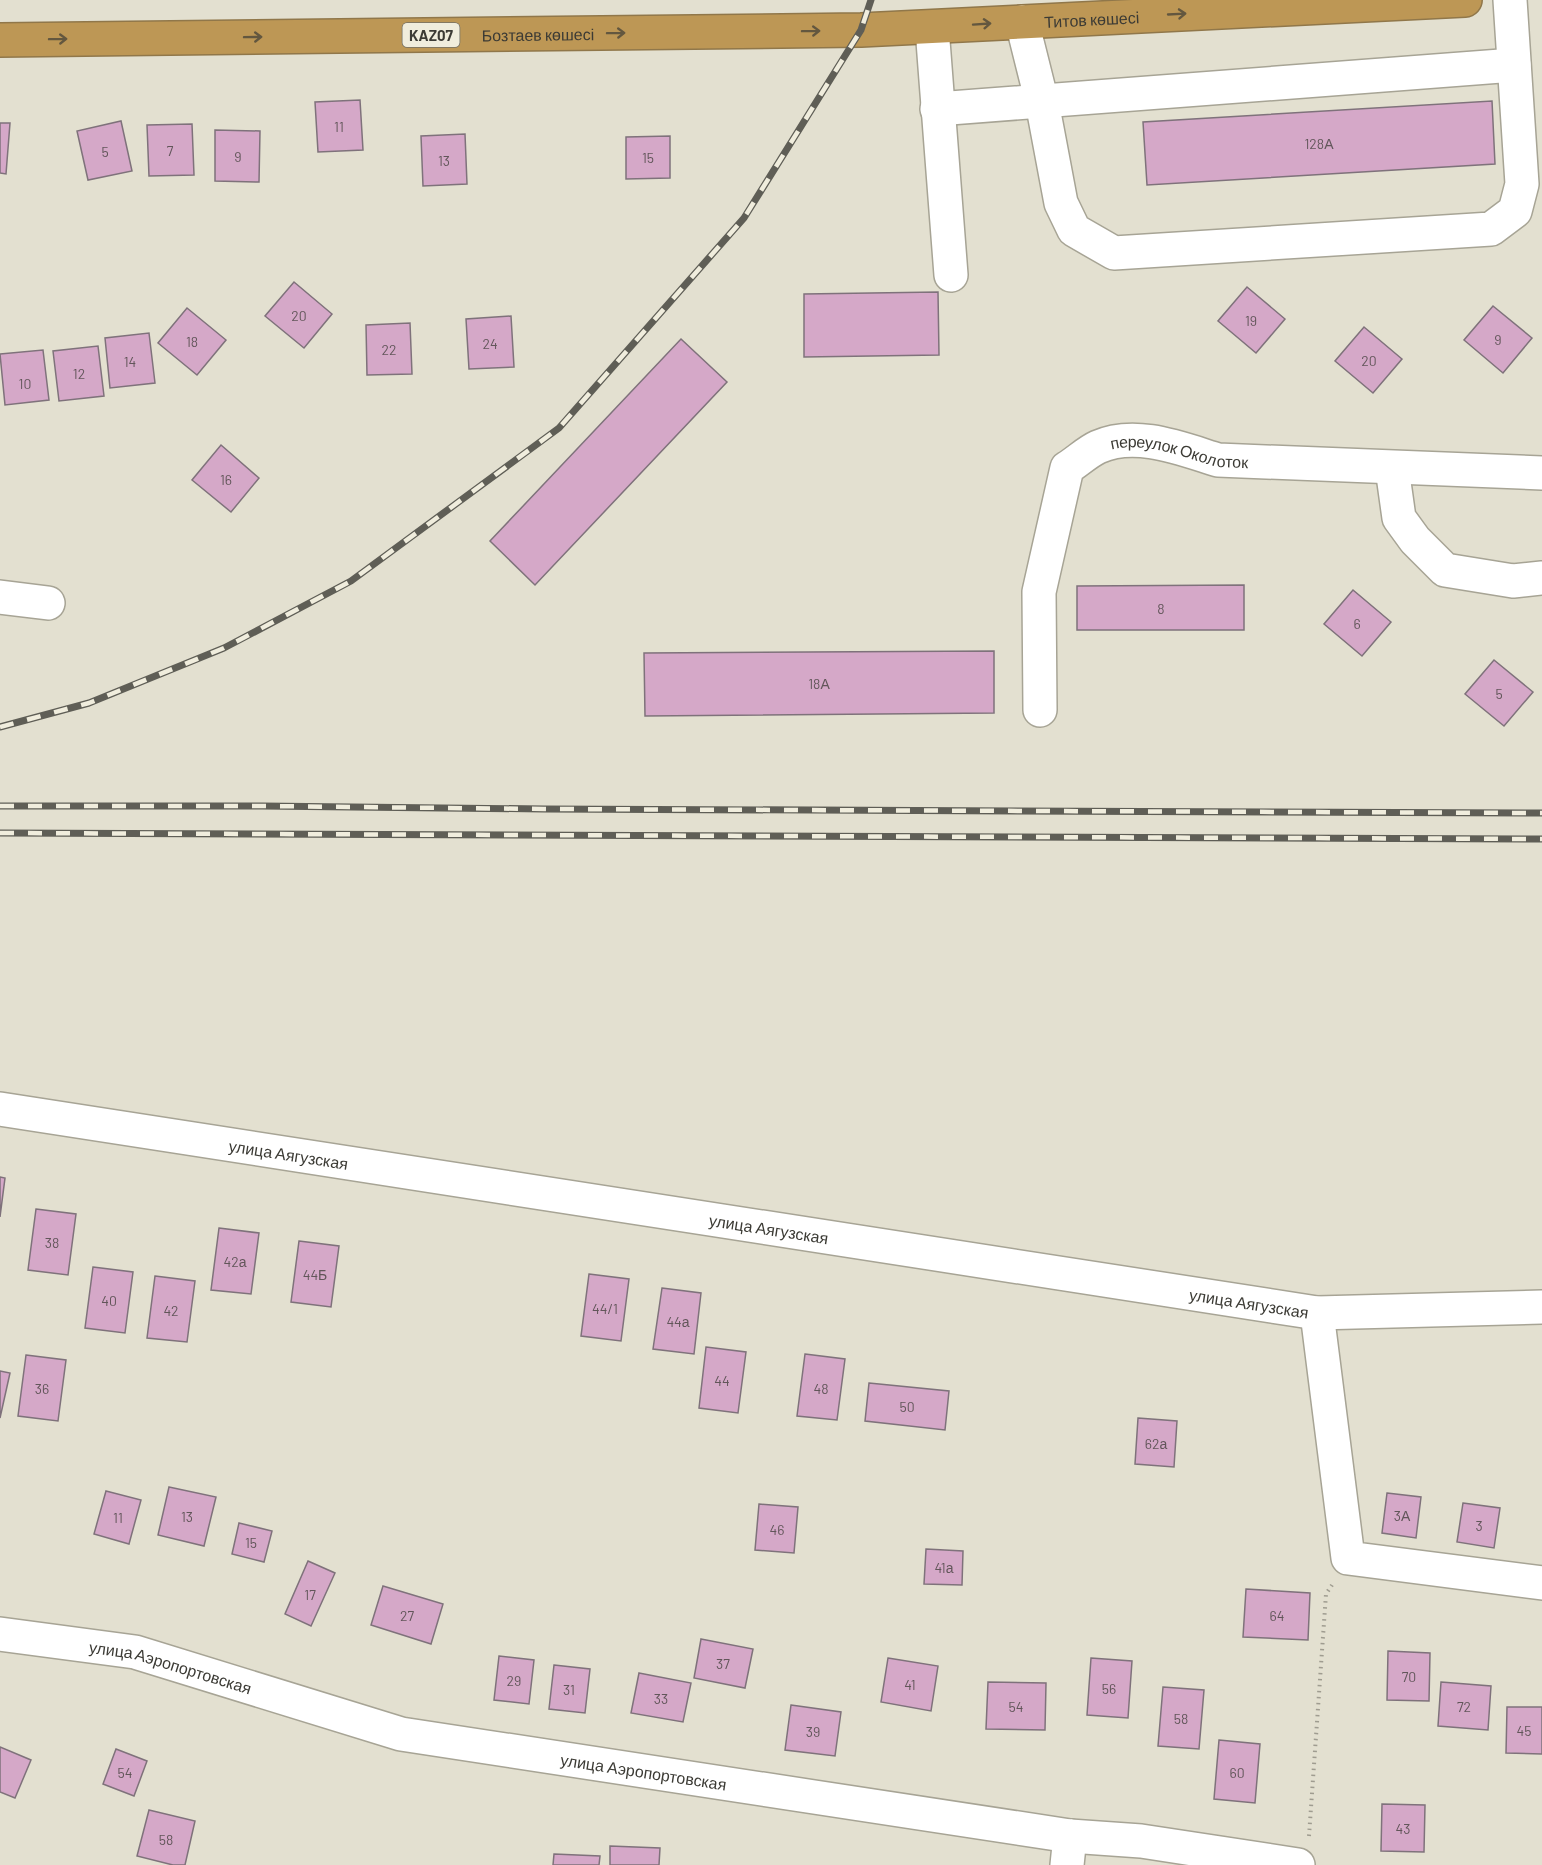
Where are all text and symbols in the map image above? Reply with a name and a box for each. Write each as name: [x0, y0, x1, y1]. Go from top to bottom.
street label: Титов көшесі: [1044, 7, 1140, 30]
one-way arrow: [1167, 8, 1187, 19]
one-way arrow: [972, 19, 992, 30]
road number: KAZ07: [402, 23, 460, 47]
street label: Бозтаев көшесі: [482, 24, 594, 44]
one-way arrow: [801, 25, 821, 37]
one-way arrow: [606, 27, 626, 39]
one-way arrow: [243, 31, 263, 43]
one-way arrow: [48, 33, 68, 45]
house number: 11: [334, 118, 344, 135]
house number: 128А: [1304, 135, 1334, 152]
house number: 7: [167, 142, 174, 159]
house number: 5: [101, 143, 109, 160]
house number: 9: [234, 148, 242, 165]
house number: 15: [642, 149, 654, 166]
house number: 13: [438, 152, 450, 169]
house number: 20: [291, 307, 307, 324]
house number: 19: [1245, 312, 1257, 329]
house number: 9: [1494, 331, 1502, 348]
house number: 18: [186, 333, 198, 350]
house number: 24: [482, 335, 498, 352]
house number: 22: [381, 341, 397, 358]
house number: 20: [1361, 352, 1377, 369]
house number: 14: [124, 353, 136, 370]
house number: 12: [73, 365, 85, 382]
house number: 10: [19, 375, 31, 392]
street label: переулок Околоток: [1108, 431, 1250, 471]
house number: 16: [220, 471, 232, 488]
house number: 8: [1157, 600, 1165, 617]
house number: 6: [1353, 615, 1361, 632]
house number: 18А: [808, 675, 830, 692]
house number: 5: [1495, 685, 1503, 702]
street label: улица Аягузская: [228, 1135, 350, 1172]
street label: улица Аягузская: [708, 1209, 830, 1247]
house number: 38: [45, 1234, 59, 1251]
house number: 42а: [223, 1253, 247, 1270]
house number: 44Б: [303, 1266, 327, 1283]
street label: улица Аягузская: [1188, 1284, 1310, 1321]
house number: 40: [101, 1292, 117, 1309]
house number: 44/1: [592, 1300, 618, 1317]
house number: 42: [163, 1302, 179, 1319]
house number: 44а: [666, 1313, 690, 1330]
house number: 44: [714, 1372, 730, 1389]
house number: 36: [35, 1380, 49, 1397]
house number: 48: [813, 1380, 829, 1397]
house number: 50: [899, 1398, 915, 1415]
house number: 62а: [1145, 1435, 1167, 1452]
house number: 3А: [1394, 1507, 1411, 1524]
house number: 13: [181, 1508, 193, 1525]
house number: 11: [113, 1509, 123, 1526]
house number: 3: [1475, 1517, 1483, 1534]
house number: 46: [770, 1521, 784, 1538]
house number: 15: [245, 1534, 257, 1551]
house number: 41а: [934, 1559, 954, 1576]
house number: 17: [304, 1586, 316, 1603]
house number: 27: [400, 1607, 414, 1624]
house number: 64: [1270, 1607, 1284, 1624]
street label: улица Аэропортовская: [88, 1636, 254, 1697]
house number: 37: [716, 1655, 730, 1672]
house number: 70: [1402, 1668, 1416, 1685]
house number: 29: [507, 1672, 521, 1689]
house number: 41: [904, 1676, 916, 1693]
house number: 56: [1102, 1680, 1116, 1697]
house number: 31: [563, 1681, 575, 1698]
house number: 33: [654, 1690, 668, 1707]
house number: 54: [1009, 1698, 1023, 1715]
house number: 72: [1457, 1698, 1471, 1715]
house number: 58: [1174, 1710, 1188, 1727]
house number: 45: [1517, 1722, 1531, 1739]
house number: 39: [806, 1723, 820, 1740]
street label: улица Аэропортовская: [559, 1749, 728, 1793]
house number: 54: [118, 1764, 132, 1781]
house number: 60: [1229, 1764, 1245, 1781]
house number: 43: [1396, 1820, 1410, 1837]
house number: 58: [159, 1831, 173, 1848]

